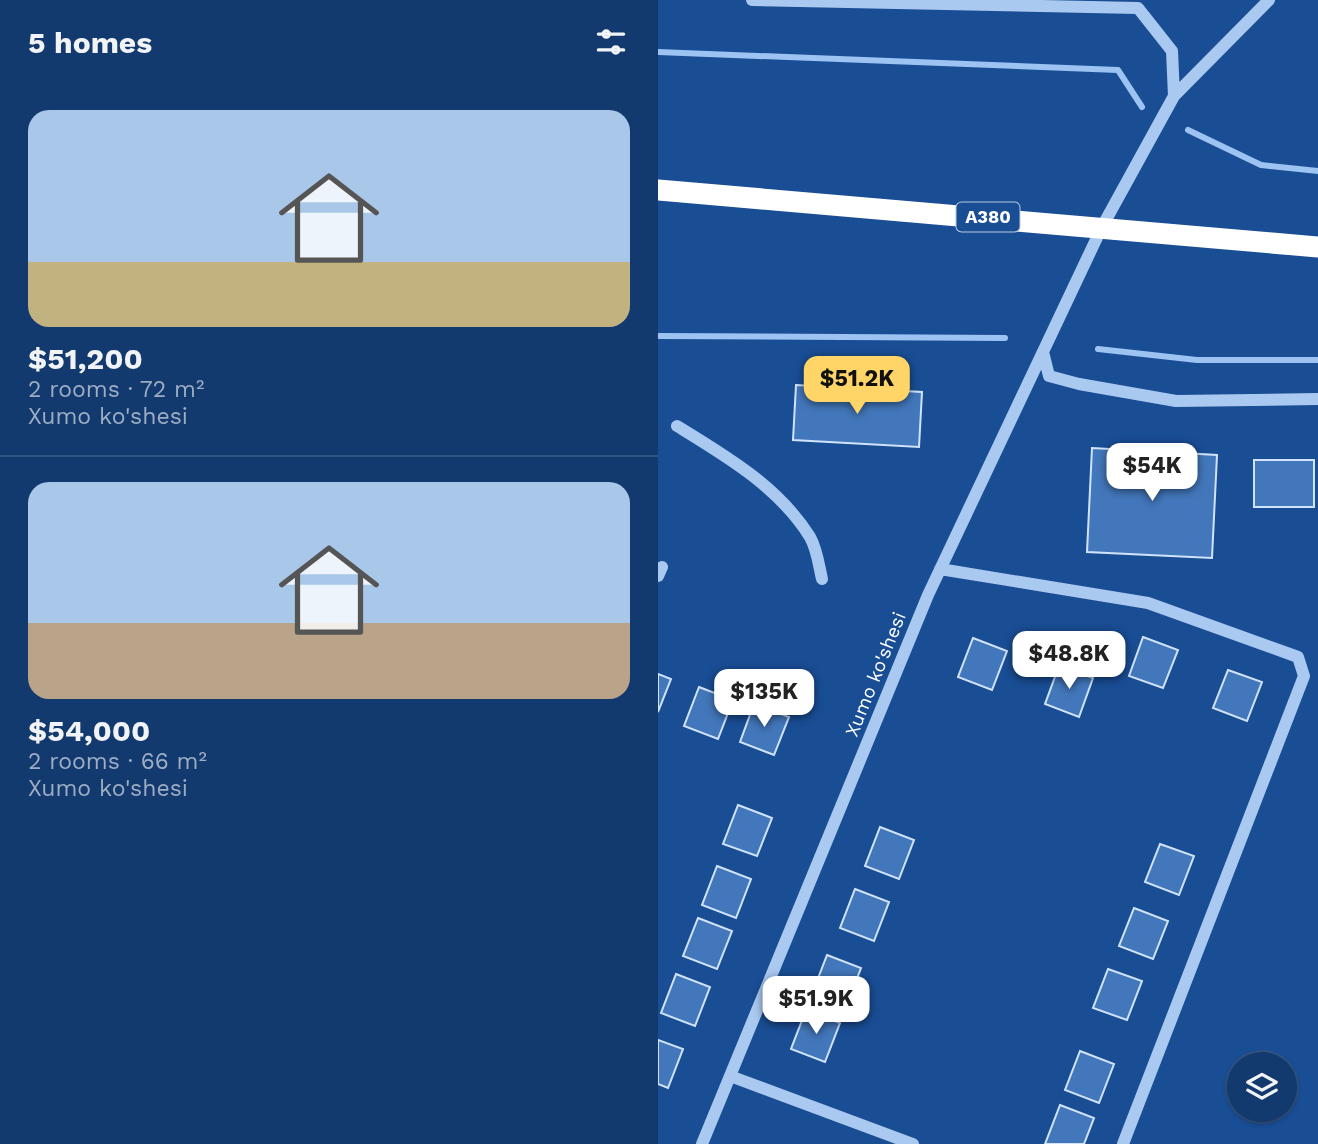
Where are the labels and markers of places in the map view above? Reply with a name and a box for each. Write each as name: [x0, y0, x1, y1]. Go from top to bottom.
pin: $51.2K: [800, 356, 914, 416]
pin: $54K: [1111, 444, 1193, 503]
pin: $48.8K: [1012, 632, 1126, 691]
pin: $135K: [715, 670, 813, 729]
pin: $51.9K: [759, 976, 873, 1036]

